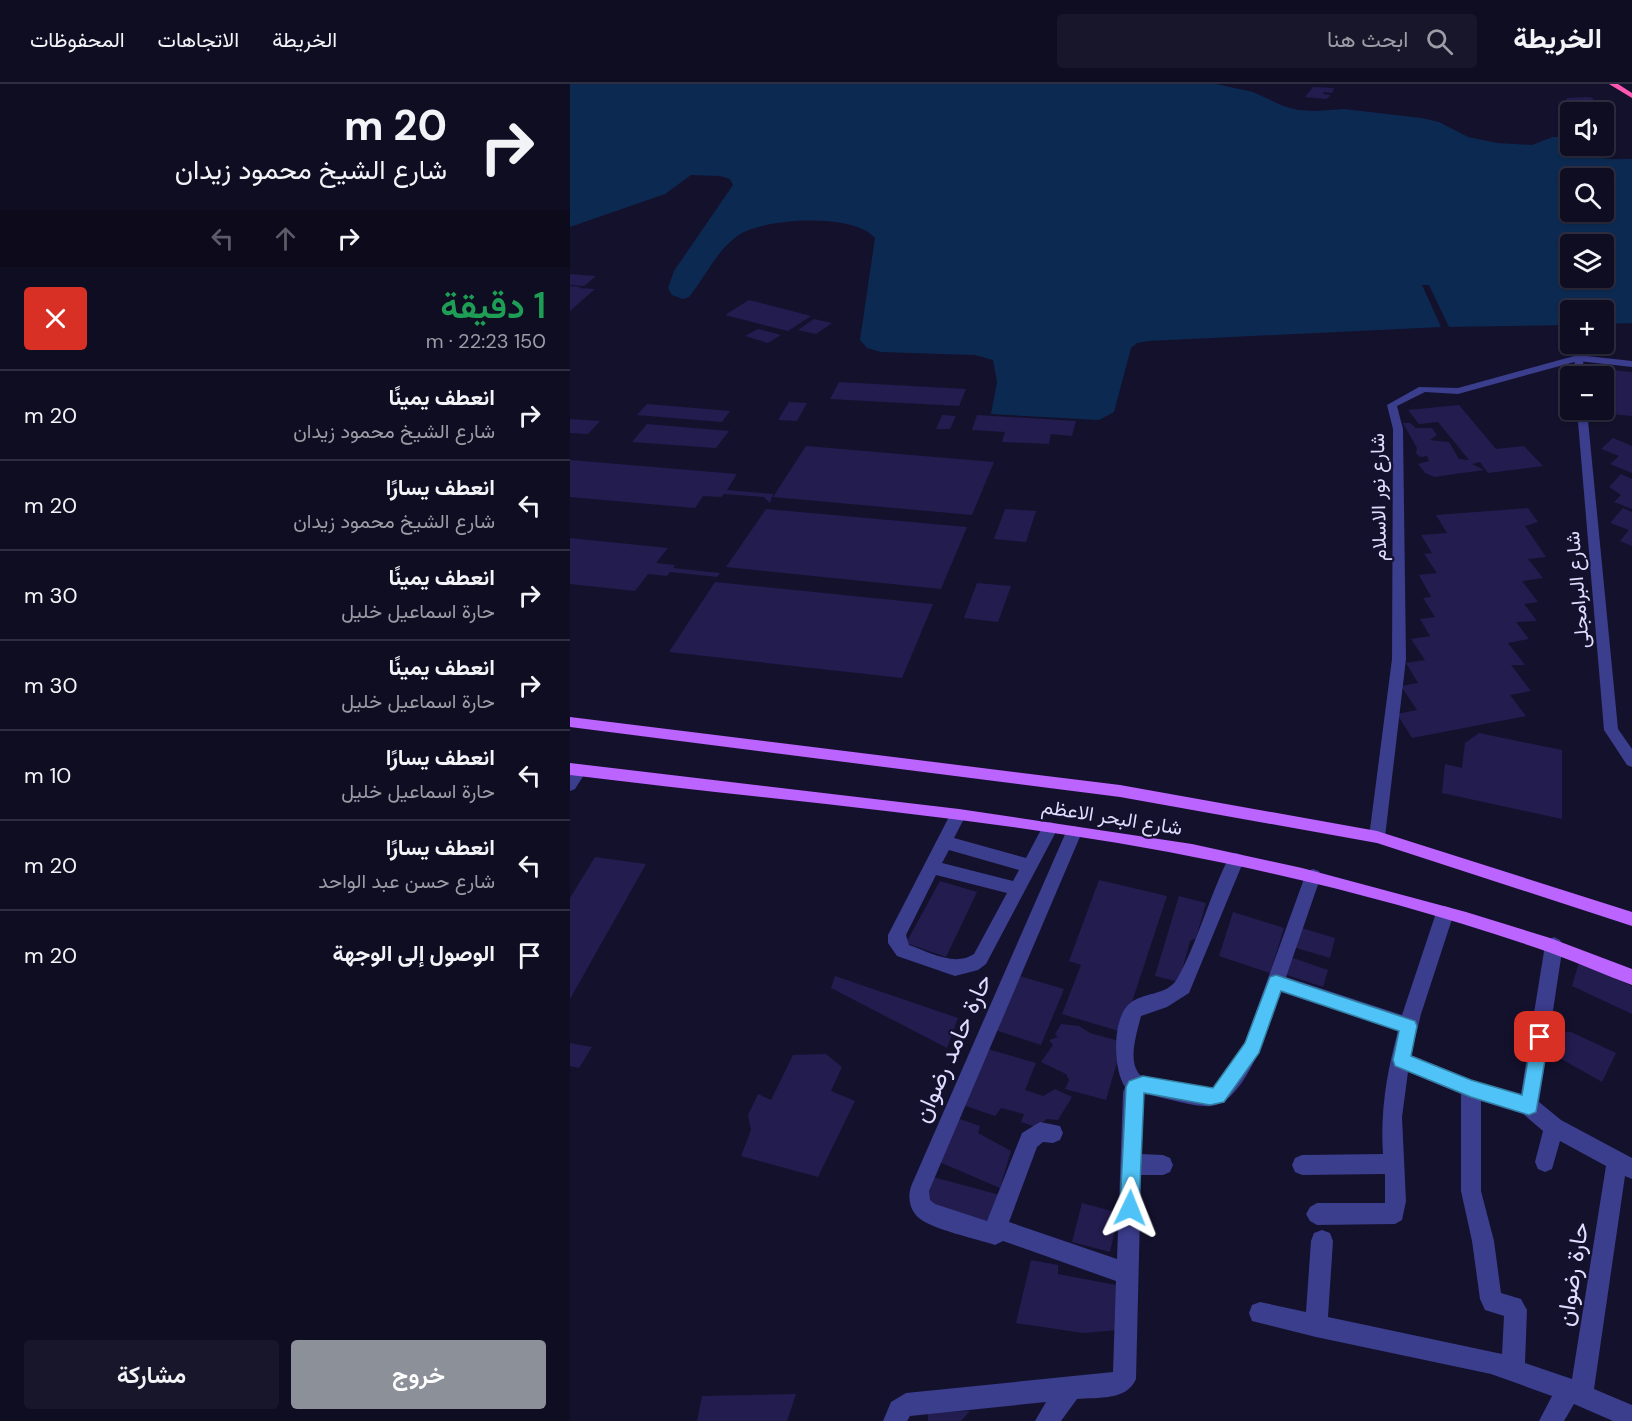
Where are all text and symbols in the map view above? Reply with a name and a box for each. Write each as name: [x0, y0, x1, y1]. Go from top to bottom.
search box: [1057, 14, 1477, 68]
text: الخريطة: [1513, 20, 1602, 57]
text: ابحث هنا: [1327, 25, 1408, 54]
icon: search: [1423, 25, 1456, 58]
text: المحفوظات: [30, 26, 125, 54]
text: الاتجاهات: [158, 26, 239, 54]
text: الخريطة: [272, 26, 337, 54]
text: 20 m: [344, 98, 447, 153]
map controls: [1560, 102, 1614, 420]
button: sound: [1560, 102, 1614, 156]
icon: right: [468, 108, 546, 186]
text: شارع الشيخ محمود زيدان: [175, 152, 447, 187]
button: search: [1560, 168, 1614, 222]
icon: left: [206, 222, 239, 255]
icon: ahead: [269, 222, 302, 255]
icon: right: [332, 222, 365, 255]
button: layers: [1560, 234, 1614, 288]
text: 1 دقيقة: [440, 282, 546, 329]
button: close: [24, 287, 87, 350]
button: +: [1560, 300, 1614, 354]
text: 150 m · 22:23: [426, 328, 546, 354]
button: −: [1560, 366, 1614, 420]
text: انعطف يمينًا: [388, 383, 495, 412]
icon: right: [513, 399, 546, 432]
text: 20 m: [24, 401, 77, 430]
text: شارع الشيخ محمود زيدان: [293, 418, 495, 444]
street label: شارع نور الاسلام: [1364, 433, 1393, 561]
text: انعطف يسارًا: [386, 473, 495, 502]
icon: left: [513, 489, 546, 522]
text: 20 m: [24, 491, 77, 520]
text: شارع الشيخ محمود زيدان: [293, 508, 495, 534]
street label: شارع البرامجلى: [1559, 530, 1596, 650]
text: انعطف يمينًا: [388, 563, 495, 592]
icon: right: [513, 579, 546, 612]
text: 30 m: [24, 581, 78, 610]
text: حارة اسماعيل خليل: [341, 598, 495, 624]
text: انعطف يمينًا: [388, 653, 495, 682]
icon: right: [513, 669, 546, 702]
text: 30 m: [24, 671, 78, 700]
text: حارة اسماعيل خليل: [341, 688, 495, 714]
text: انعطف يسارًا: [386, 743, 495, 772]
icon: left: [513, 759, 546, 792]
text: 10 m: [24, 761, 71, 790]
text: حارة اسماعيل خليل: [341, 778, 495, 804]
street label: شارع البحر الاعظم: [1040, 793, 1184, 842]
text: انعطف يسارًا: [386, 833, 495, 862]
icon: left: [513, 849, 546, 882]
text: 20 m: [24, 851, 77, 880]
text: شارع حسن عبد الواحد: [318, 868, 495, 894]
text: الوصول إلى الوجهة: [333, 939, 495, 968]
icon: arrive: [513, 939, 546, 972]
text: 20 m: [24, 941, 77, 970]
street label: حارة حامد رضوان: [905, 969, 999, 1127]
pin: [1514, 1011, 1565, 1062]
icon: arrive: [1523, 1020, 1556, 1053]
position arrow: [1098, 1176, 1162, 1240]
street label: حارة رضوان: [1548, 1220, 1596, 1328]
button: مشاركة: [24, 1340, 279, 1409]
button: خروج: [291, 1340, 546, 1409]

